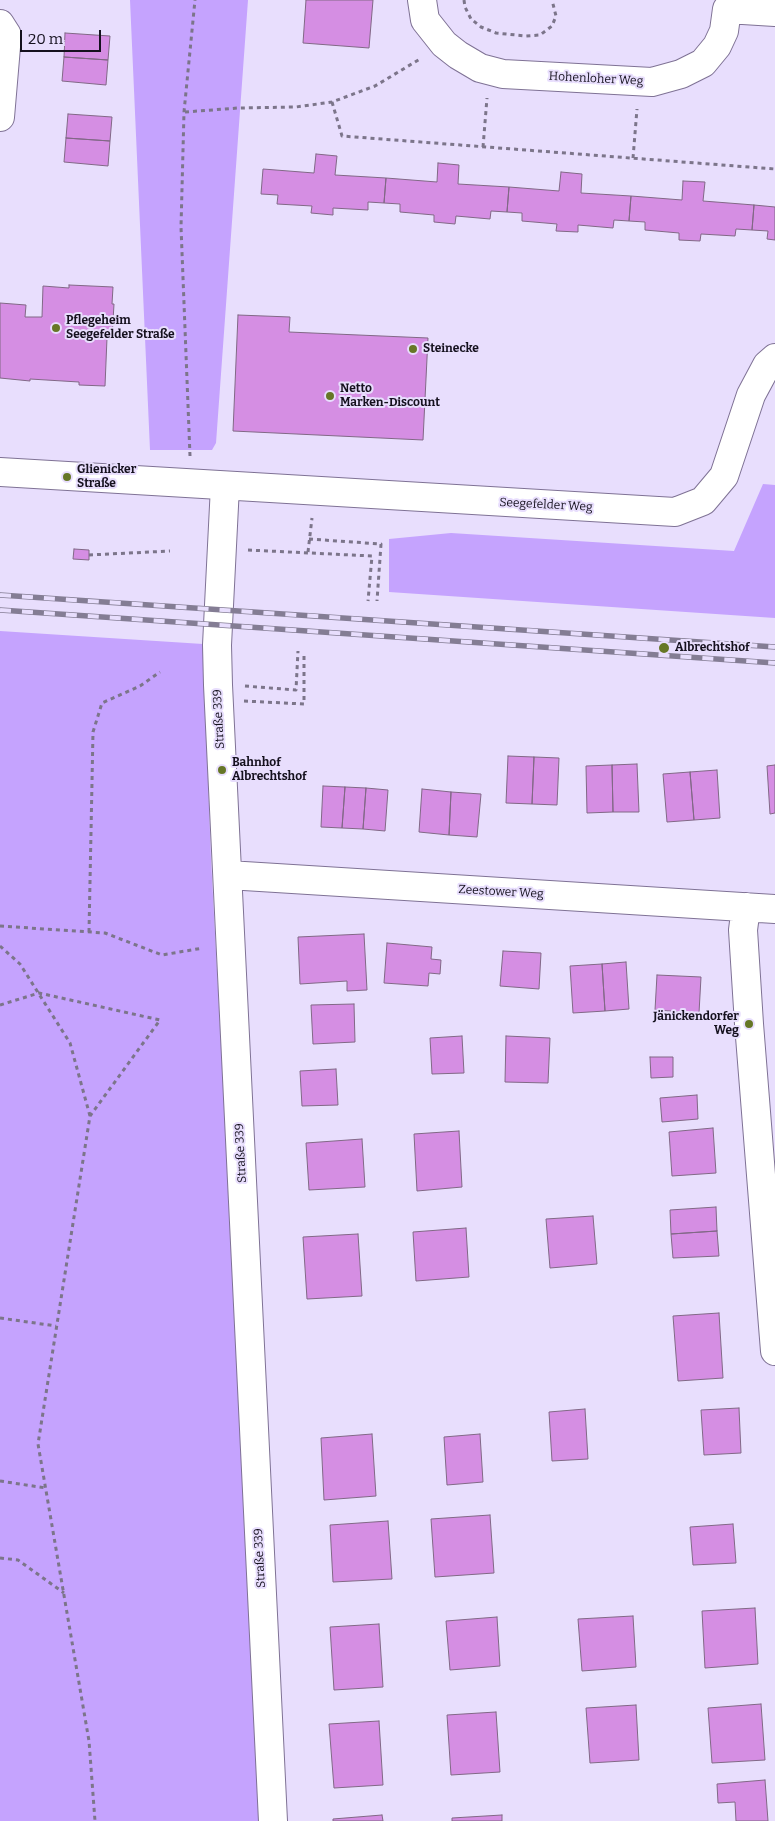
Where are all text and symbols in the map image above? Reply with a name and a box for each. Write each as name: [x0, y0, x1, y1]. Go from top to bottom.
scale bar: [22, 20, 104, 52]
text: 20 m: [28, 30, 63, 48]
street label: Hohenloher Weg: [548, 69, 644, 89]
place label: Pflegeheim Seegefelder Straße: [66, 314, 175, 342]
marker: Pflegeheim Seegefelder Straße: [50, 322, 62, 334]
place label: Steinecke: [423, 342, 479, 356]
marker: Steinecke: [407, 343, 419, 355]
place label: Netto Marken-Discount: [340, 382, 440, 410]
marker: Netto Marken-Discount: [324, 390, 336, 402]
place label: Glienicker Straße: [77, 463, 136, 491]
marker: Glienicker Straße: [61, 471, 73, 483]
street label: Seegefelder Weg: [499, 495, 593, 515]
marker: Albrechtshof: [657, 641, 671, 655]
place label: Albrechtshof: [675, 641, 750, 655]
street label: Straße 339: [210, 689, 228, 749]
place label: Bahnhof Albrechtshof: [232, 756, 307, 784]
marker: Bahnhof Albrechtshof: [216, 764, 228, 776]
street label: Zeestower Weg: [458, 883, 544, 901]
place label: Jänickendorfer Weg: [653, 1010, 739, 1038]
marker: Jänickendorfer Weg: [743, 1018, 755, 1030]
street label: Straße 339: [232, 1123, 250, 1183]
street label: Straße 339: [251, 1528, 269, 1588]

